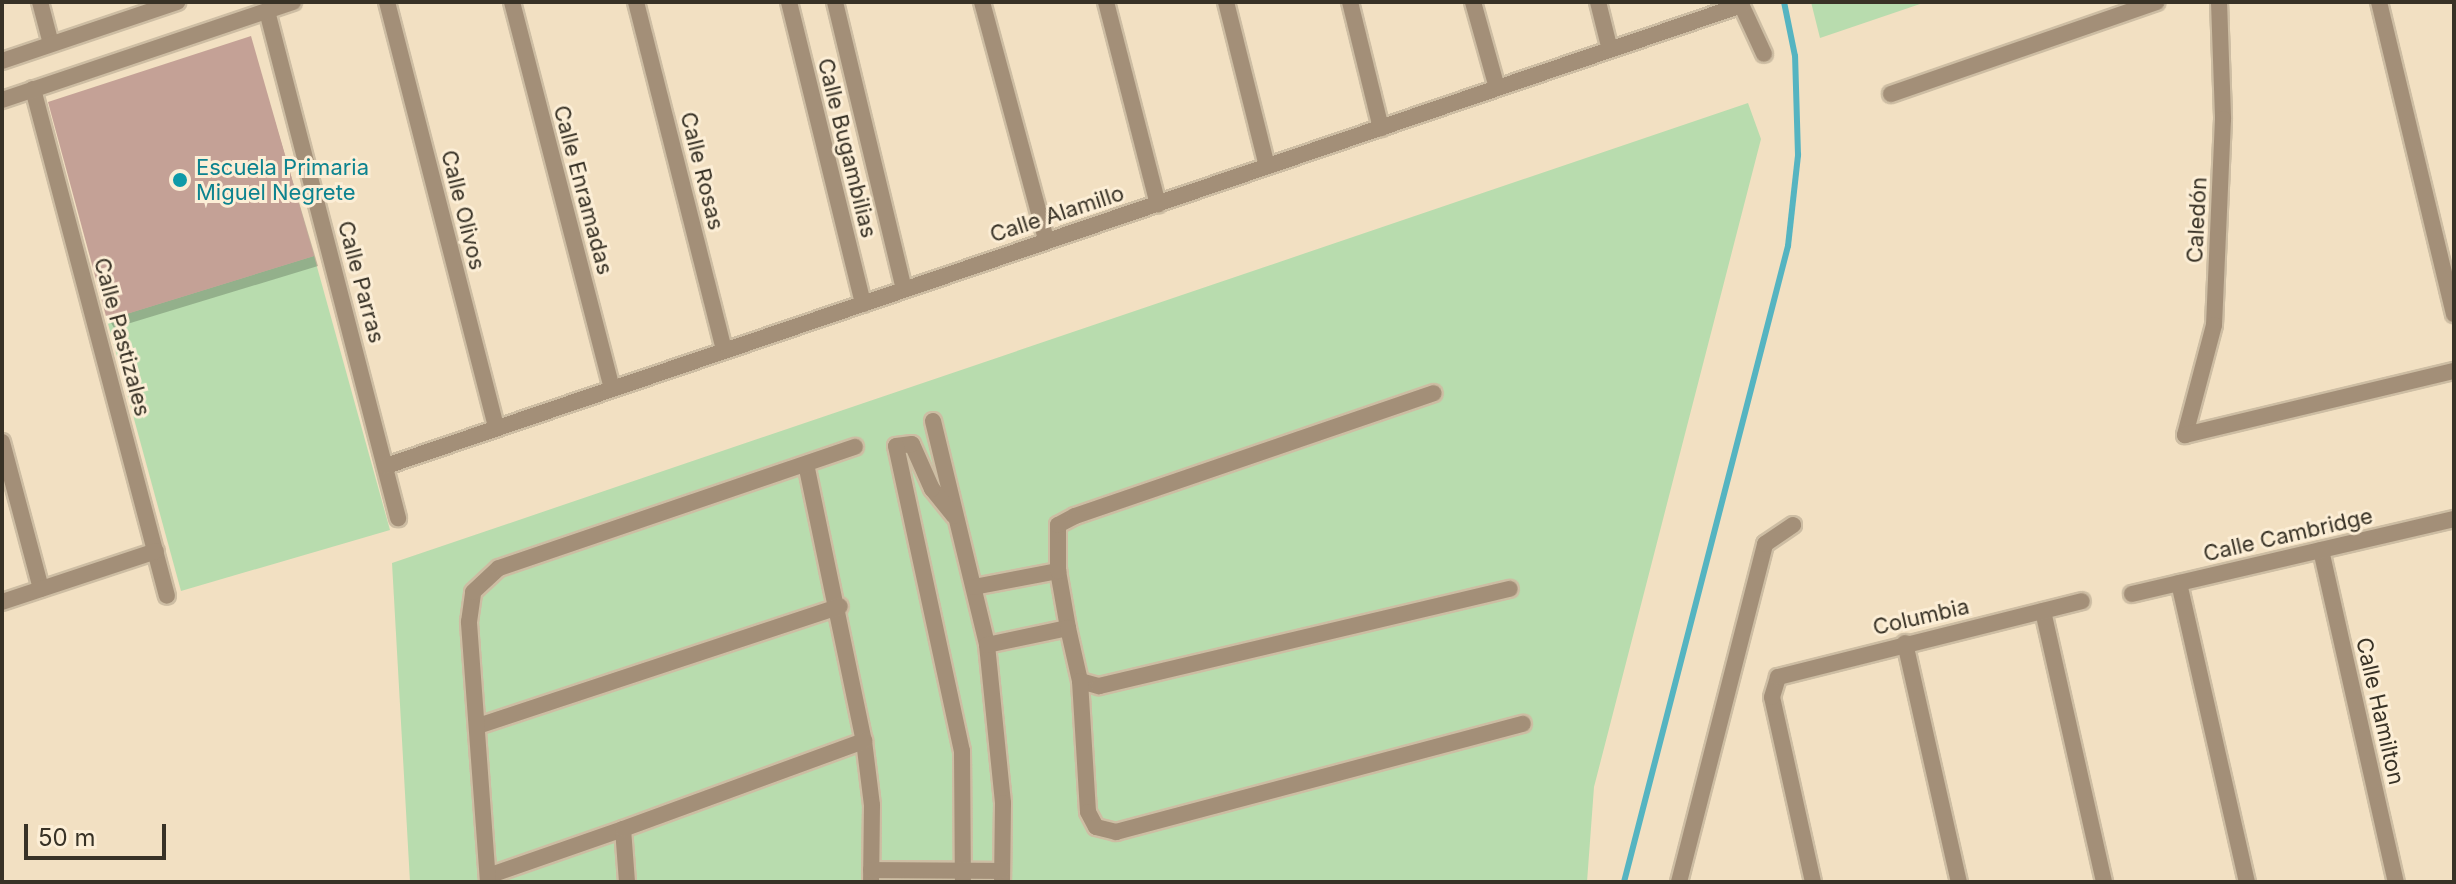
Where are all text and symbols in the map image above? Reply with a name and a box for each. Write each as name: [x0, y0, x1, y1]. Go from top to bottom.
street label: Calle Bugambilias: [812, 56, 882, 240]
street label: Calle Enramadas: [548, 103, 618, 277]
street label: Calle Rosas: [675, 109, 729, 233]
street label: Calle Olivos: [435, 147, 491, 273]
place label: Escuela Primaria Miguel Negrete: [196, 154, 369, 206]
marker: Escuela Primaria Miguel Negrete: [171, 171, 189, 189]
street label: Caledón: [2182, 176, 2212, 264]
street label: Calle Alamillo: [987, 180, 1127, 248]
street label: Calle Parras: [332, 218, 390, 346]
street label: Calle Pastizales: [88, 255, 156, 419]
street label: Calle Cambridge: [2201, 503, 2375, 567]
street label: Columbia: [1870, 593, 1972, 641]
street label: Calle Hamilton: [2350, 635, 2410, 787]
scale bar: [28, 808, 170, 858]
text: 50 m: [38, 823, 96, 852]

